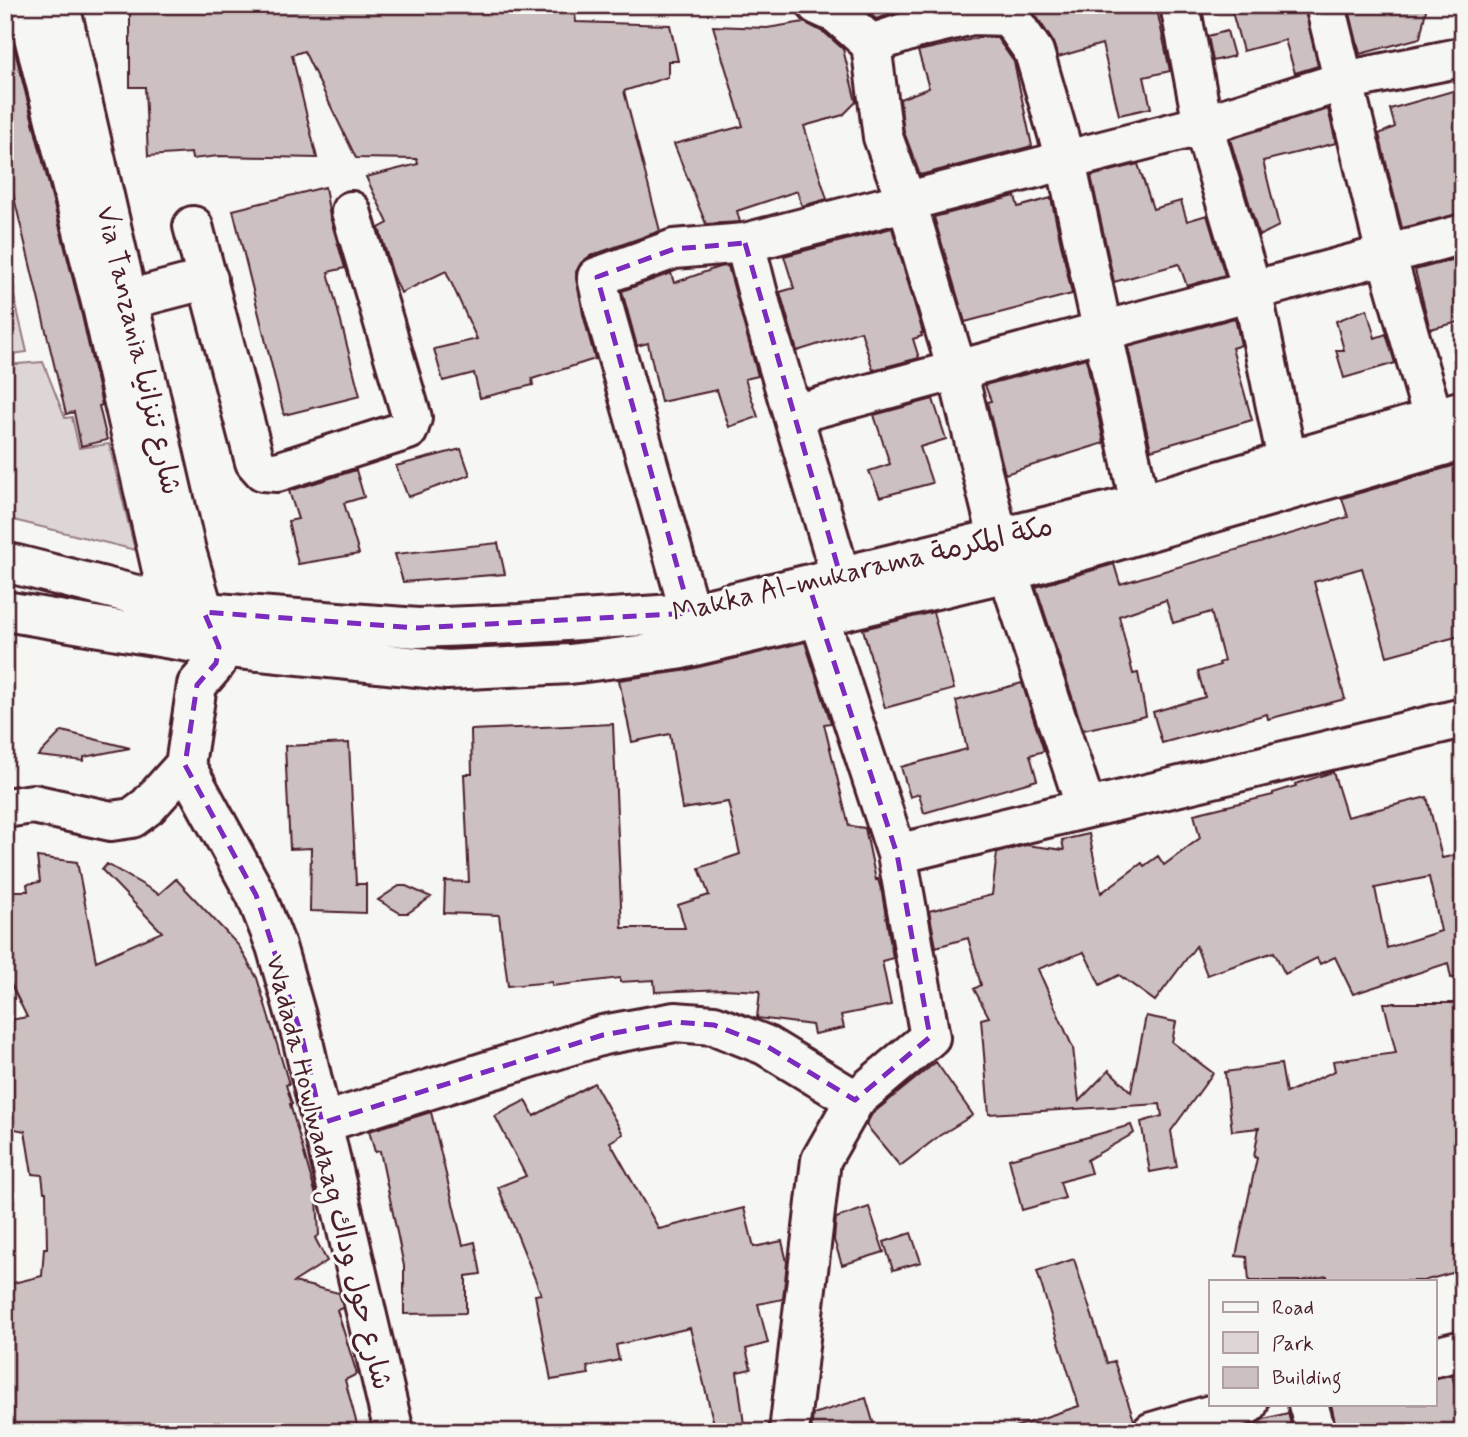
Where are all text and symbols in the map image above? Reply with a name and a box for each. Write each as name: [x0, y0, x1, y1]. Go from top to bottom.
street label: Via Tanzania شارع تنزانيا: [86, 202, 189, 499]
street label: Makka Al-mukarama مكة المكرمة: [669, 509, 1057, 632]
street label: Wadada Howlwadaag شارع حول وداك: [254, 951, 400, 1394]
legend: [1209, 1280, 1436, 1406]
text: Road: [1272, 1294, 1314, 1322]
text: Park: [1272, 1330, 1314, 1358]
text: Building: [1272, 1364, 1342, 1394]

